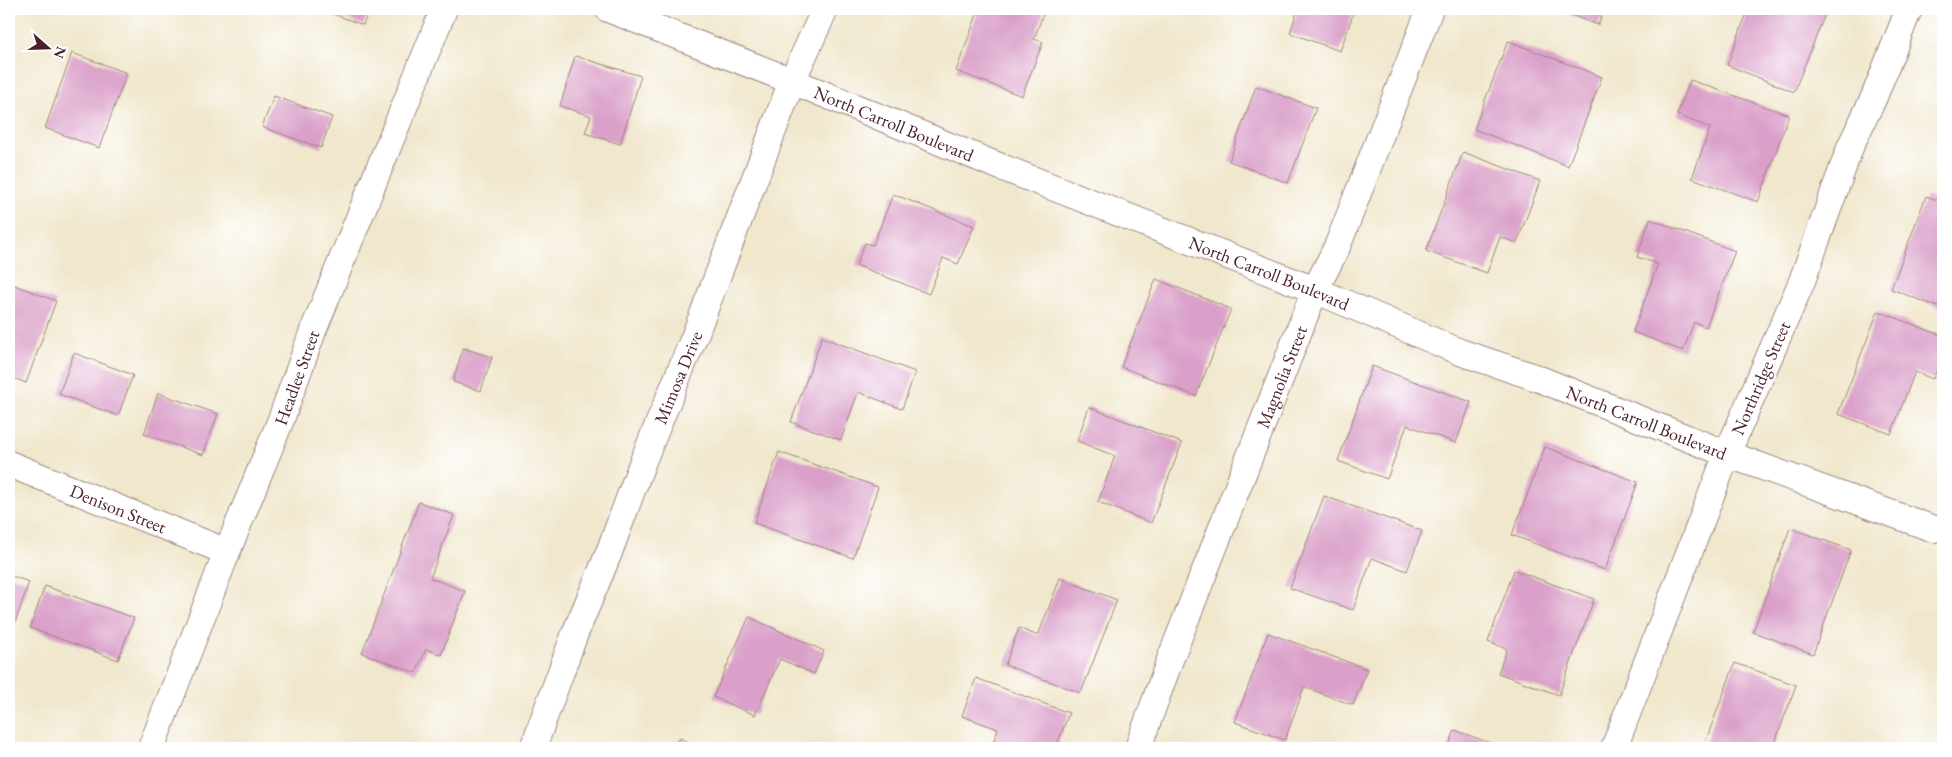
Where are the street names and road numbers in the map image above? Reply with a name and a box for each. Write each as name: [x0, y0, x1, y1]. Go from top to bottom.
street label: North Carroll Boulevard: [811, 80, 978, 167]
street label: North Carroll Boulevard: [1186, 230, 1354, 315]
street label: Northridge Street: [1725, 317, 1795, 438]
street label: Magnolia Street: [1251, 322, 1312, 431]
street label: Headlee Street: [268, 327, 324, 428]
street label: Mimosa Drive: [648, 328, 707, 427]
street label: North Carroll Boulevard: [1563, 379, 1731, 465]
street label: Denison Street: [67, 478, 170, 538]

